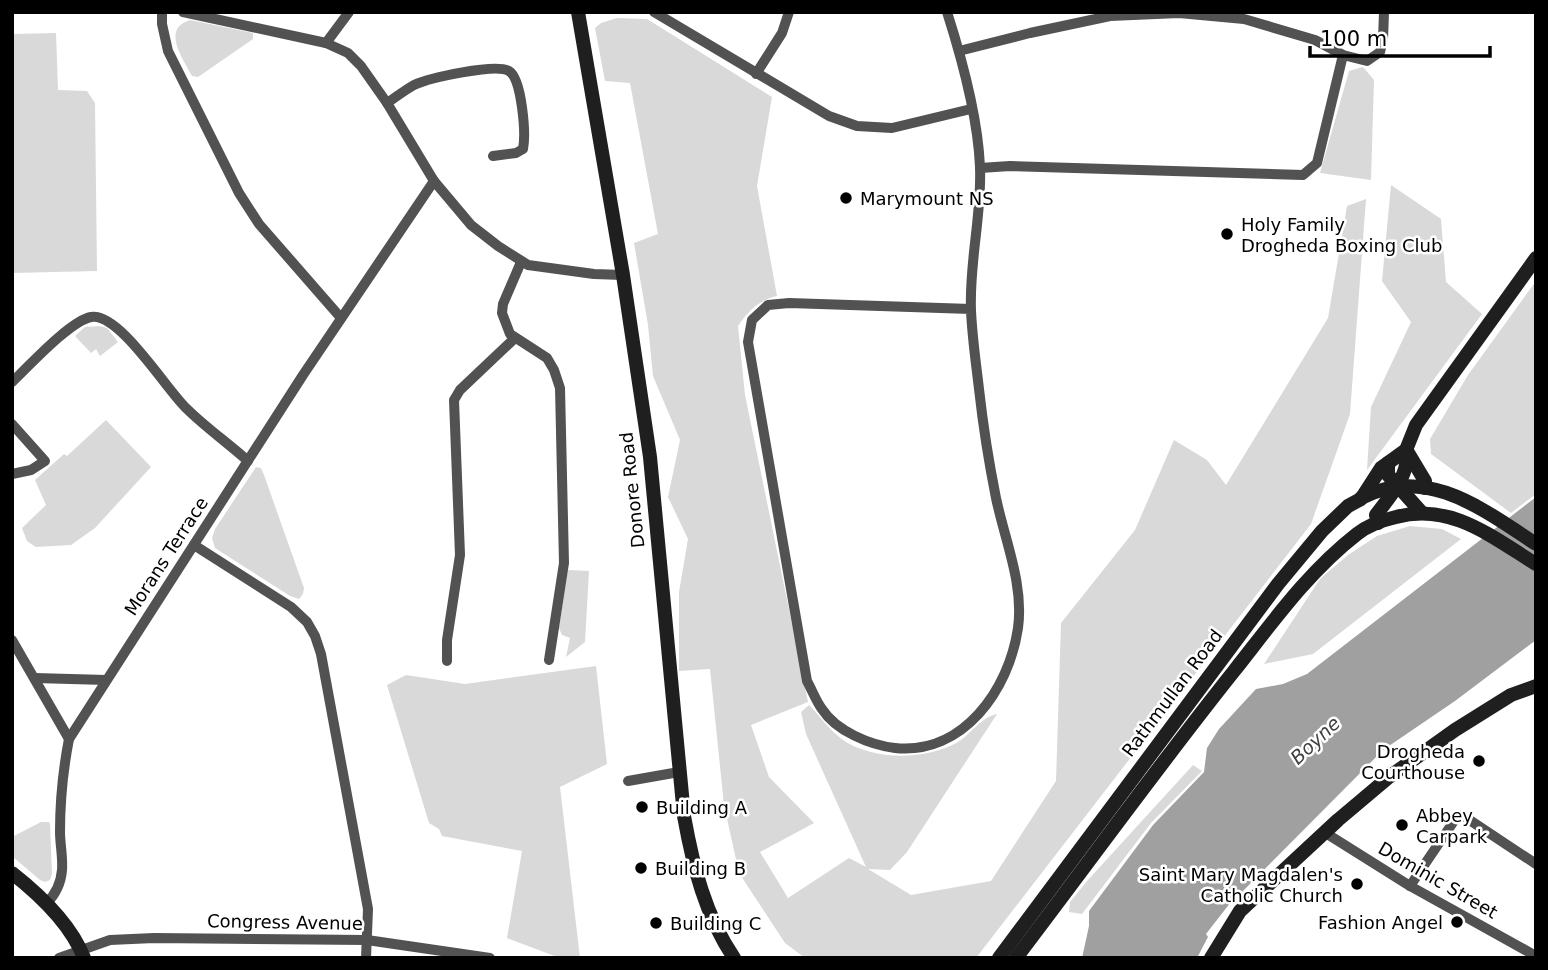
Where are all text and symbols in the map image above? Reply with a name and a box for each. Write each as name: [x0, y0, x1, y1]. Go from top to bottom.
scale bar: [1310, 14, 1490, 58]
text: 100 m: [1320, 27, 1387, 51]
place label: Marymount NS: [860, 188, 994, 209]
marker: Marymount NS: [838, 190, 854, 206]
place label: Holy Family Drogheda Boxing Club: [1241, 214, 1442, 256]
marker: Holy Family Drogheda Boxing Club: [1219, 226, 1235, 242]
street label: Donore Road: [615, 431, 649, 549]
street label: Morans Terrace: [120, 493, 212, 619]
street label: Rathmullan Road: [1117, 625, 1227, 761]
water label: Boyne: [1286, 712, 1344, 768]
place label: Drogheda Courthouse: [1361, 741, 1465, 783]
marker: Drogheda Courthouse: [1471, 753, 1487, 769]
place label: Building A: [656, 797, 748, 818]
marker: Building A: [634, 799, 650, 815]
place label: Abbey Carpark: [1416, 805, 1488, 847]
marker: Abbey Carpark: [1394, 817, 1410, 833]
street label: Dominic Street: [1375, 837, 1501, 923]
place label: Building B: [655, 858, 746, 879]
marker: Building B: [633, 860, 649, 876]
place label: Saint Mary Magdalen's Catholic Church: [1139, 864, 1343, 906]
marker: Saint Mary Magdalen's Catholic Church: [1349, 876, 1365, 892]
street label: Congress Avenue: [207, 910, 363, 934]
place label: Fashion Angel: [1318, 912, 1443, 933]
place label: Building C: [670, 913, 761, 934]
marker: Fashion Angel: [1449, 914, 1465, 930]
marker: Building C: [648, 915, 664, 931]

